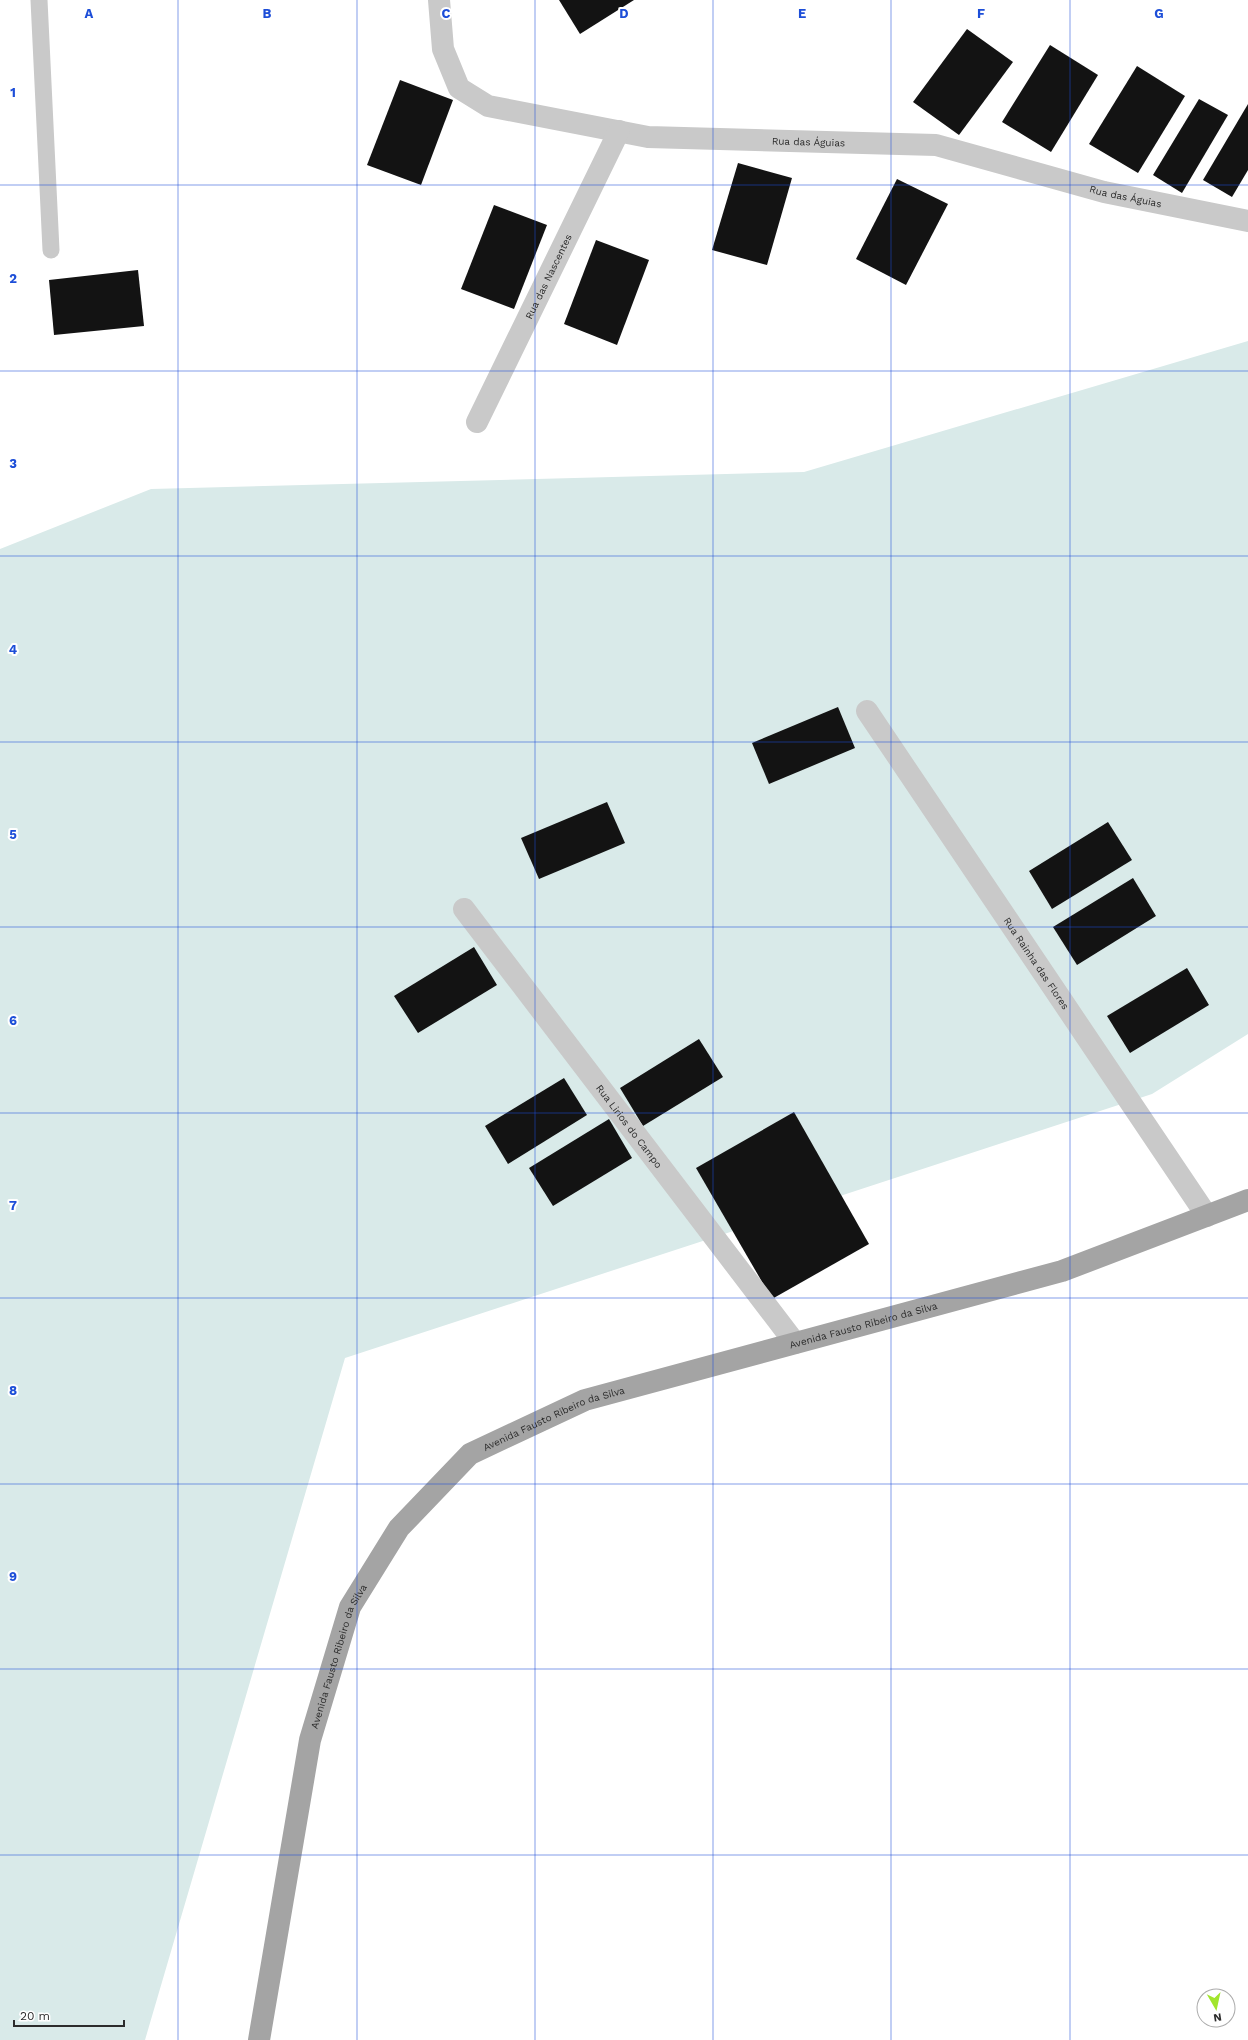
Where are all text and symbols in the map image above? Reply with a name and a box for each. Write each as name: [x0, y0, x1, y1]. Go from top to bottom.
text: A: [85, 6, 94, 21]
text: B: [263, 6, 272, 21]
text: C: [442, 6, 451, 21]
text: D: [619, 6, 629, 21]
text: E: [798, 6, 806, 21]
text: F: [977, 6, 985, 21]
text: G: [1154, 6, 1164, 21]
text: 1: [10, 85, 16, 100]
street label: Rua das Águias: [772, 135, 845, 148]
street label: Rua das Águias: [1088, 183, 1163, 209]
street label: Rua das Nascentes: [523, 232, 574, 321]
text: 2: [9, 271, 17, 286]
text: 3: [9, 456, 17, 471]
text: 4: [9, 642, 18, 657]
text: 5: [9, 827, 17, 842]
street label: Rua Rainha das Flores: [1001, 915, 1071, 1012]
text: 6: [9, 1013, 17, 1028]
street label: Rua Lirios do Campo: [594, 1083, 664, 1170]
text: 7: [9, 1198, 17, 1213]
street label: Avenida Fausto Ribeiro da Silva: [788, 1300, 939, 1350]
text: 8: [9, 1383, 17, 1398]
street label: Avenida Fausto Ribeiro da Silva: [481, 1384, 626, 1453]
text: 9: [9, 1569, 17, 1584]
street label: Avenida Fausto Ribeiro da Silva: [309, 1582, 369, 1730]
north arrow: [1196, 1988, 1236, 2028]
scale bar: [14, 2002, 124, 2028]
text: 20 m: [20, 2009, 50, 2023]
text: N: [1212, 2010, 1223, 2024]

